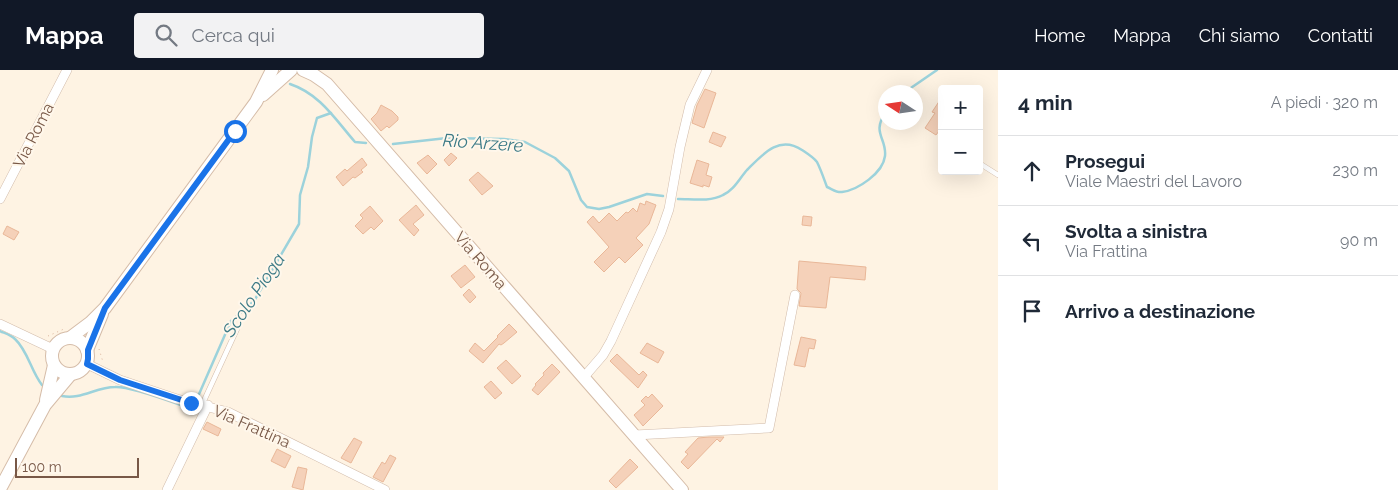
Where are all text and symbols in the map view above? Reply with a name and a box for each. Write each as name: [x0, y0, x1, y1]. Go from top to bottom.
search box: [134, 13, 484, 58]
text: Mappa: [25, 21, 104, 50]
icon: search: [152, 21, 180, 49]
text: Cerca qui: [192, 24, 275, 46]
text: Home: [1034, 25, 1085, 46]
text: Mappa: [1113, 25, 1171, 46]
text: Chi siamo: [1199, 25, 1280, 46]
text: Contatti: [1308, 25, 1373, 46]
north arrow: [878, 85, 923, 130]
map controls: [938, 85, 983, 175]
button: +: [938, 85, 983, 130]
text: 4 min: [1018, 90, 1073, 115]
text: A piedi · 320 m: [1271, 93, 1378, 112]
street label: Via Roma: [9, 100, 58, 171]
route start: [224, 120, 247, 143]
water label: Rio Arzere: [442, 129, 524, 156]
button: −: [938, 130, 983, 175]
text: Prosegui: [1065, 150, 1145, 172]
icon: ahead: [1018, 157, 1046, 185]
text: 230 m: [1333, 161, 1378, 180]
text: Viale Maestri del Lavoro: [1065, 172, 1242, 191]
text: Svolta a sinistra: [1065, 220, 1207, 242]
icon: left: [1018, 227, 1046, 255]
street label: Via Roma: [450, 228, 511, 293]
text: 90 m: [1340, 231, 1378, 250]
text: Via Frattina: [1065, 242, 1147, 261]
water label: Scolo Pioga: [217, 249, 289, 341]
icon: arrive: [1018, 297, 1046, 325]
text: Arrivo a destinazione: [1065, 300, 1255, 322]
route end: [180, 392, 203, 415]
street label: Via Frattina: [210, 401, 293, 452]
scale bar: [15, 455, 139, 478]
text: 100 m: [22, 459, 62, 475]

